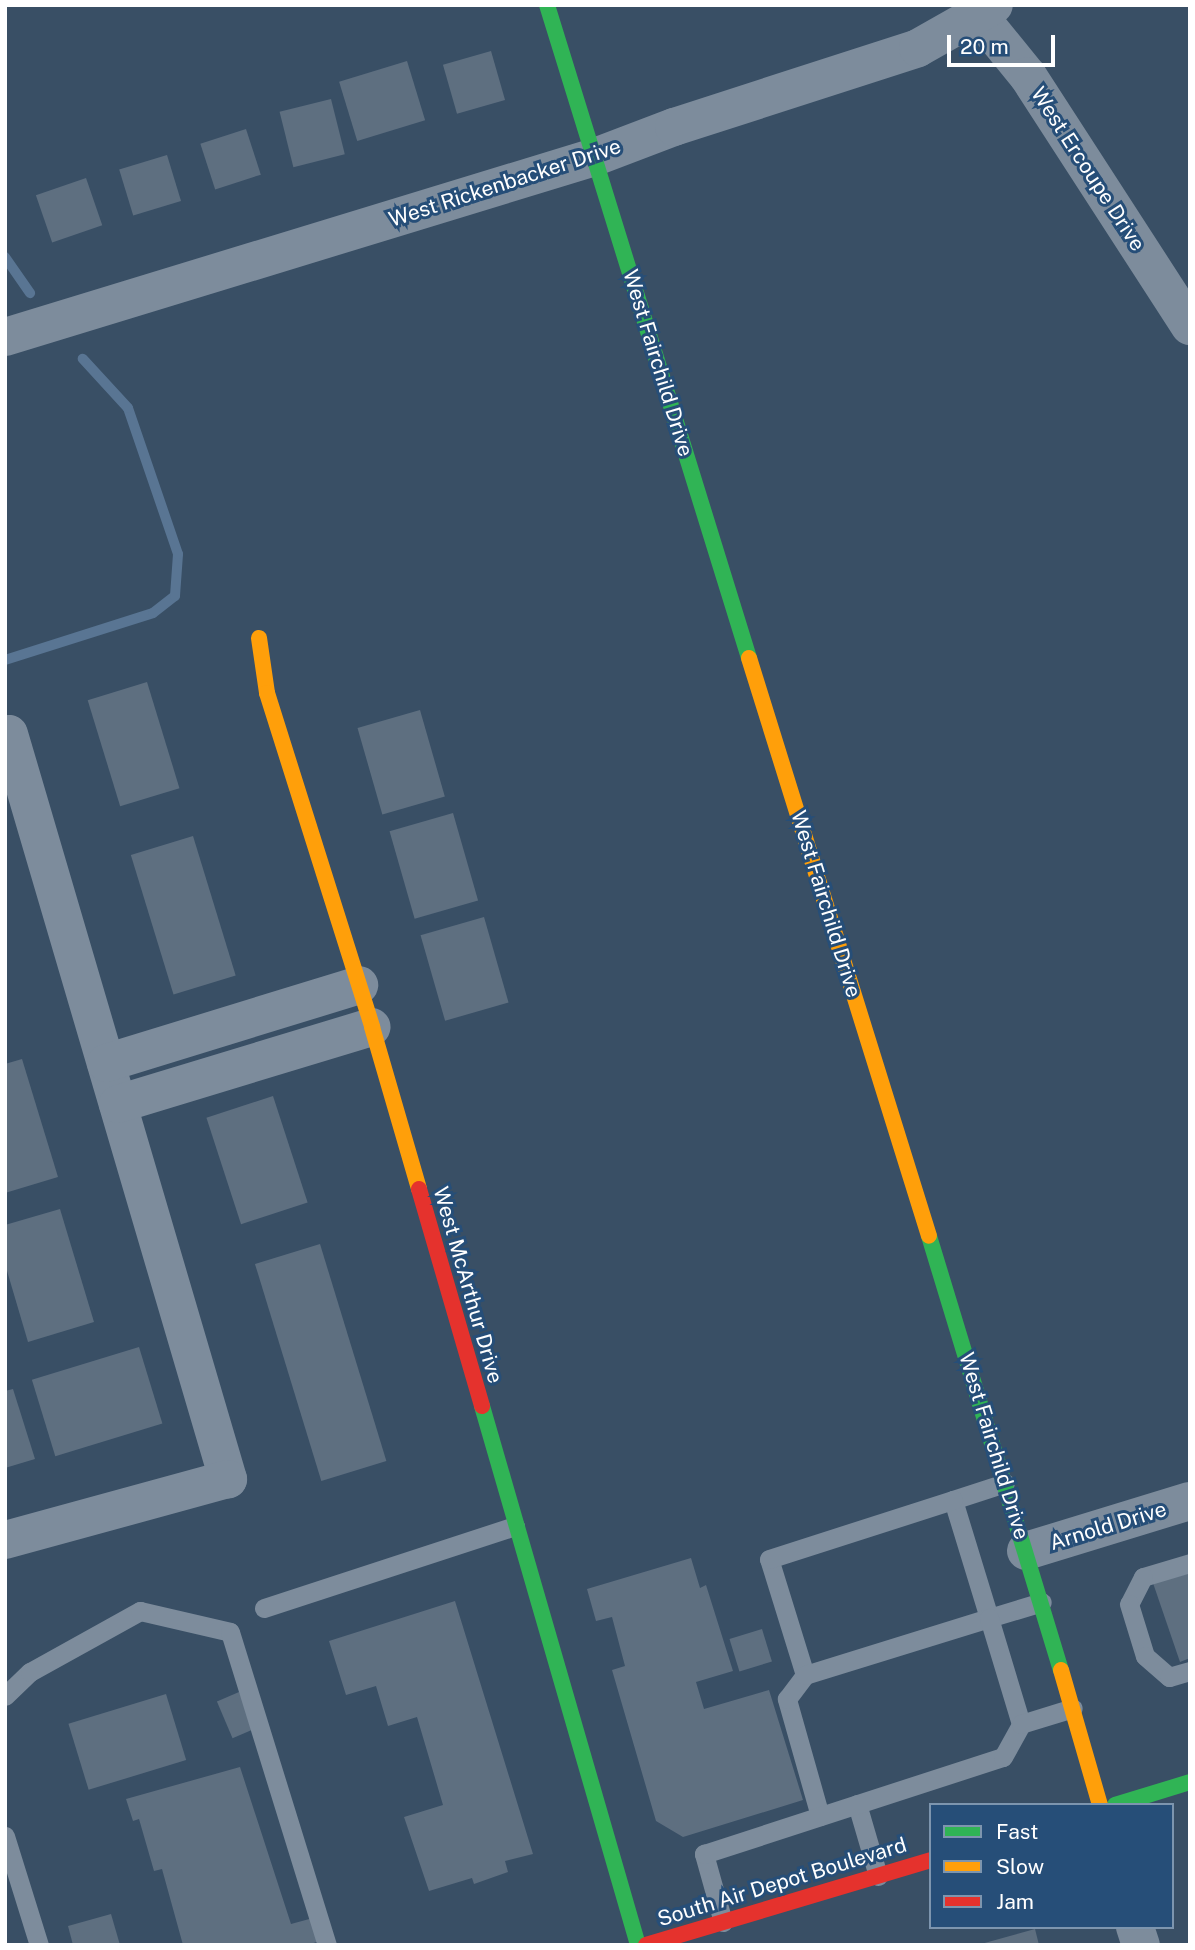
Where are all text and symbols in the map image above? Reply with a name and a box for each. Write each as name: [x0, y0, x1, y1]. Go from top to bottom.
scale bar: [950, 21, 1058, 65]
text: 20 m: [960, 34, 1009, 59]
street label: West Ercoupe Drive: [1026, 82, 1150, 256]
street label: West Rickenbacker Drive: [386, 134, 624, 232]
street label: West Fairchild Drive: [618, 266, 698, 460]
street label: West Fairchild Drive: [786, 807, 866, 1001]
street label: West McArthur Drive: [428, 1184, 508, 1386]
street label: West Fairchild Drive: [954, 1349, 1034, 1543]
street label: Arnold Drive: [1047, 1496, 1169, 1556]
legend: [929, 1803, 1174, 1929]
text: Fast: [996, 1819, 1038, 1844]
street label: South Air Depot Boulevard: [654, 1832, 910, 1932]
text: Slow: [996, 1854, 1044, 1879]
text: Jam: [996, 1889, 1034, 1914]

